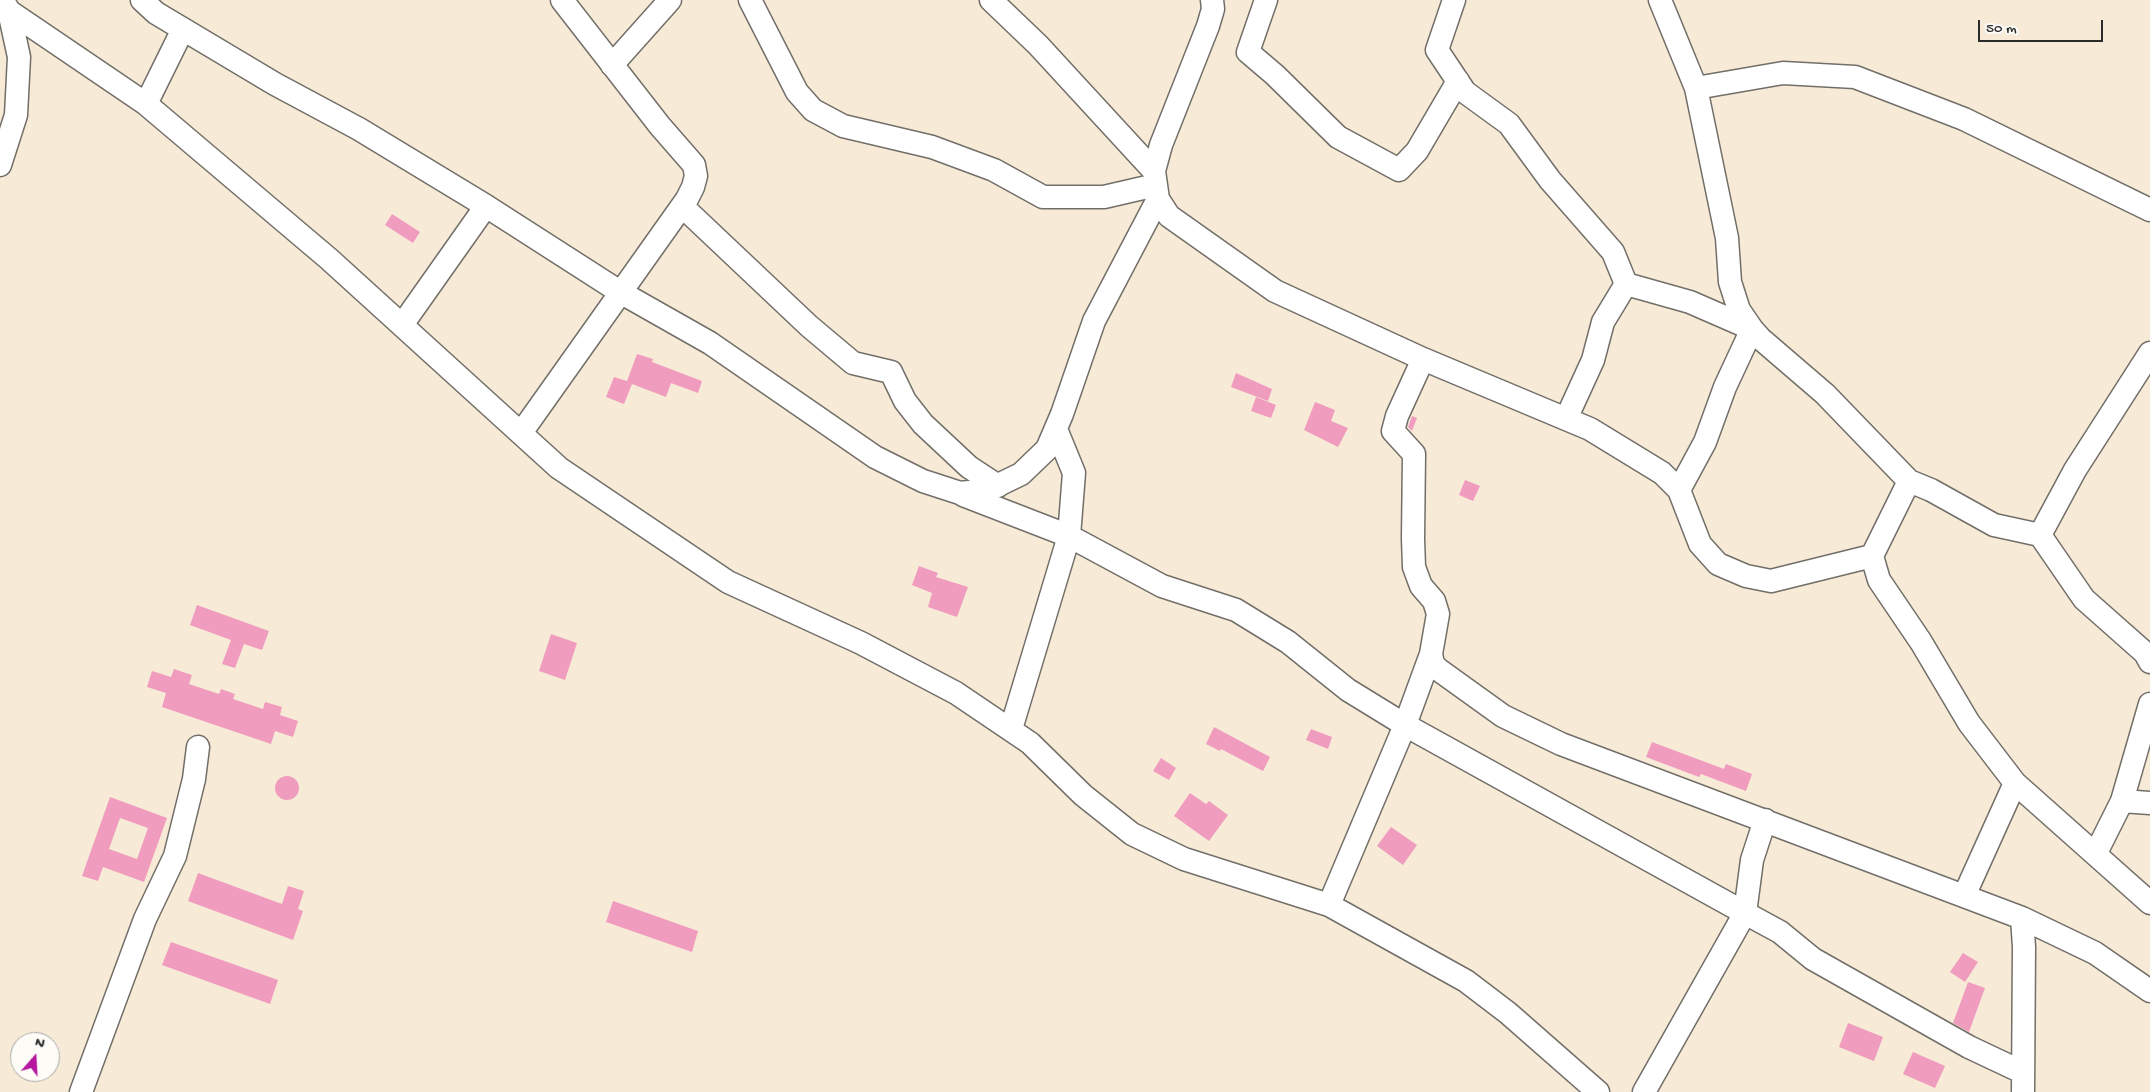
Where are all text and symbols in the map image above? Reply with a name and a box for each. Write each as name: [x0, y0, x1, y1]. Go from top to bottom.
scale bar: [1980, 10, 2105, 42]
text: 50 m: [1986, 20, 2017, 38]
north arrow: [10, 1032, 60, 1082]
text: N: [33, 1034, 47, 1053]

